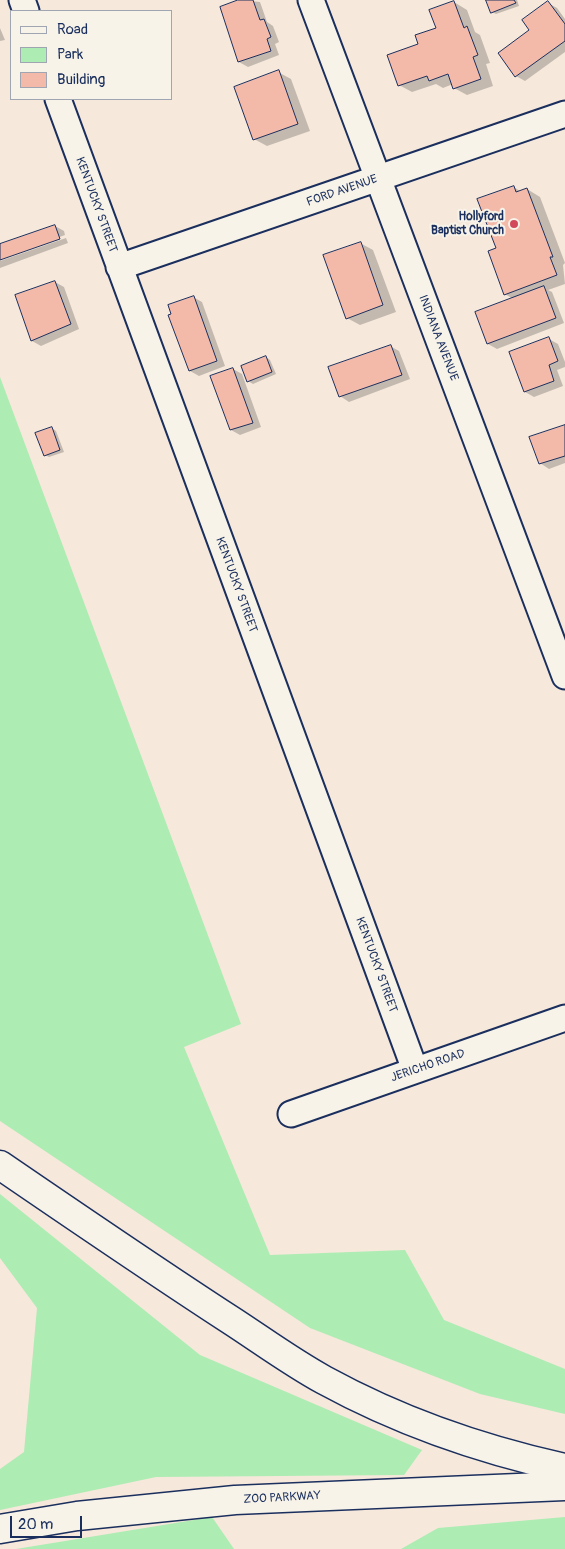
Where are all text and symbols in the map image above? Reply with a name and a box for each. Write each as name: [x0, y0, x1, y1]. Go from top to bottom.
legend: [10, 10, 172, 100]
text: Road: [57, 20, 88, 39]
text: Park: [57, 45, 83, 64]
text: Building: [57, 70, 105, 89]
street label: KENTUCKY STREET: [72, 155, 120, 255]
street label: FORD AVENUE: [305, 172, 379, 210]
place label: Hollyford Baptist Church: [431, 210, 504, 238]
marker: Hollyford Baptist Church: [508, 218, 520, 230]
street label: INDIANA AVENUE: [415, 293, 461, 383]
street label: KENTUCKY STREET: [212, 535, 260, 635]
street label: KENTUCKY STREET: [352, 915, 400, 1015]
street label: JERICHO ROAD: [389, 1047, 467, 1085]
street label: ZOO PARKWAY: [243, 1489, 321, 1507]
scale bar: [12, 1506, 85, 1538]
text: 20 m: [18, 1515, 53, 1534]

